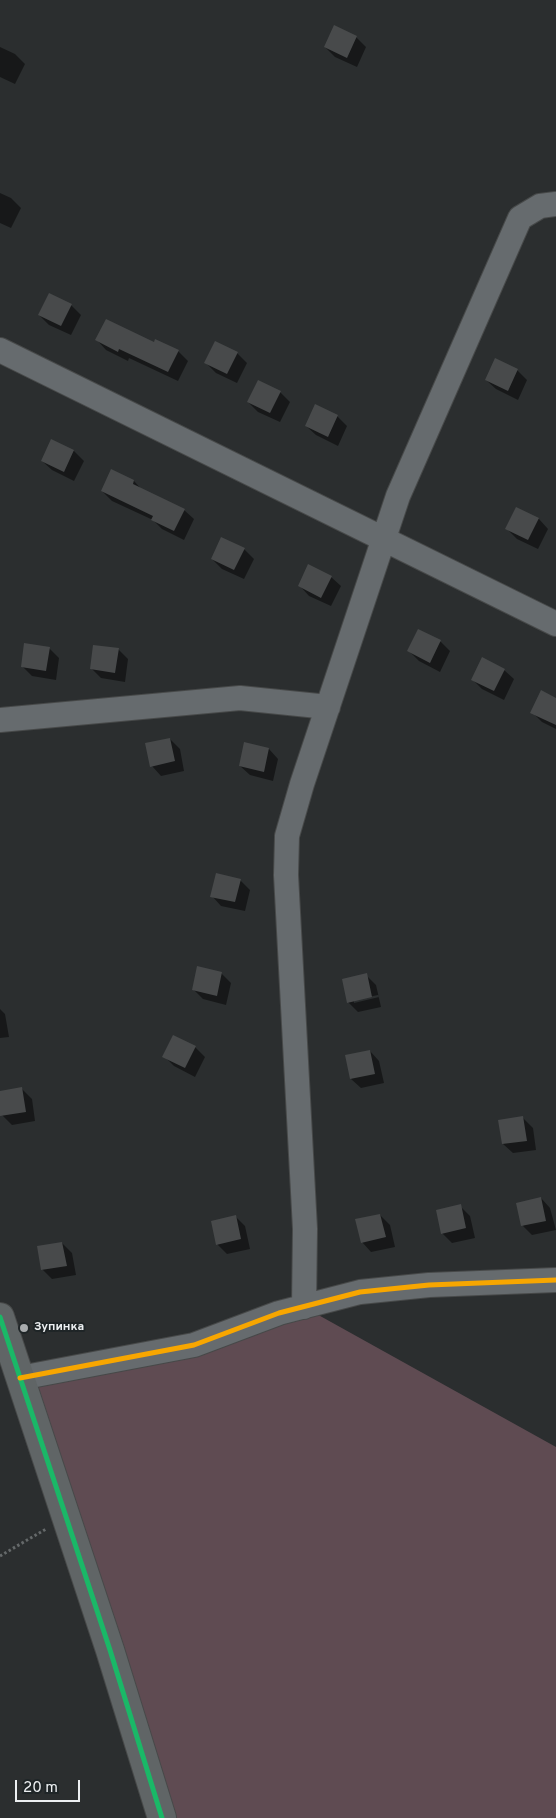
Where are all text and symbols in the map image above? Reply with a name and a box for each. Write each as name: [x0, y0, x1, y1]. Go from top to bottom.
place label: Зупинка: [34, 1321, 84, 1335]
marker: Зупинка: [18, 1322, 30, 1334]
scale bar: [18, 1770, 82, 1802]
text: 20 m: [23, 1779, 58, 1798]

